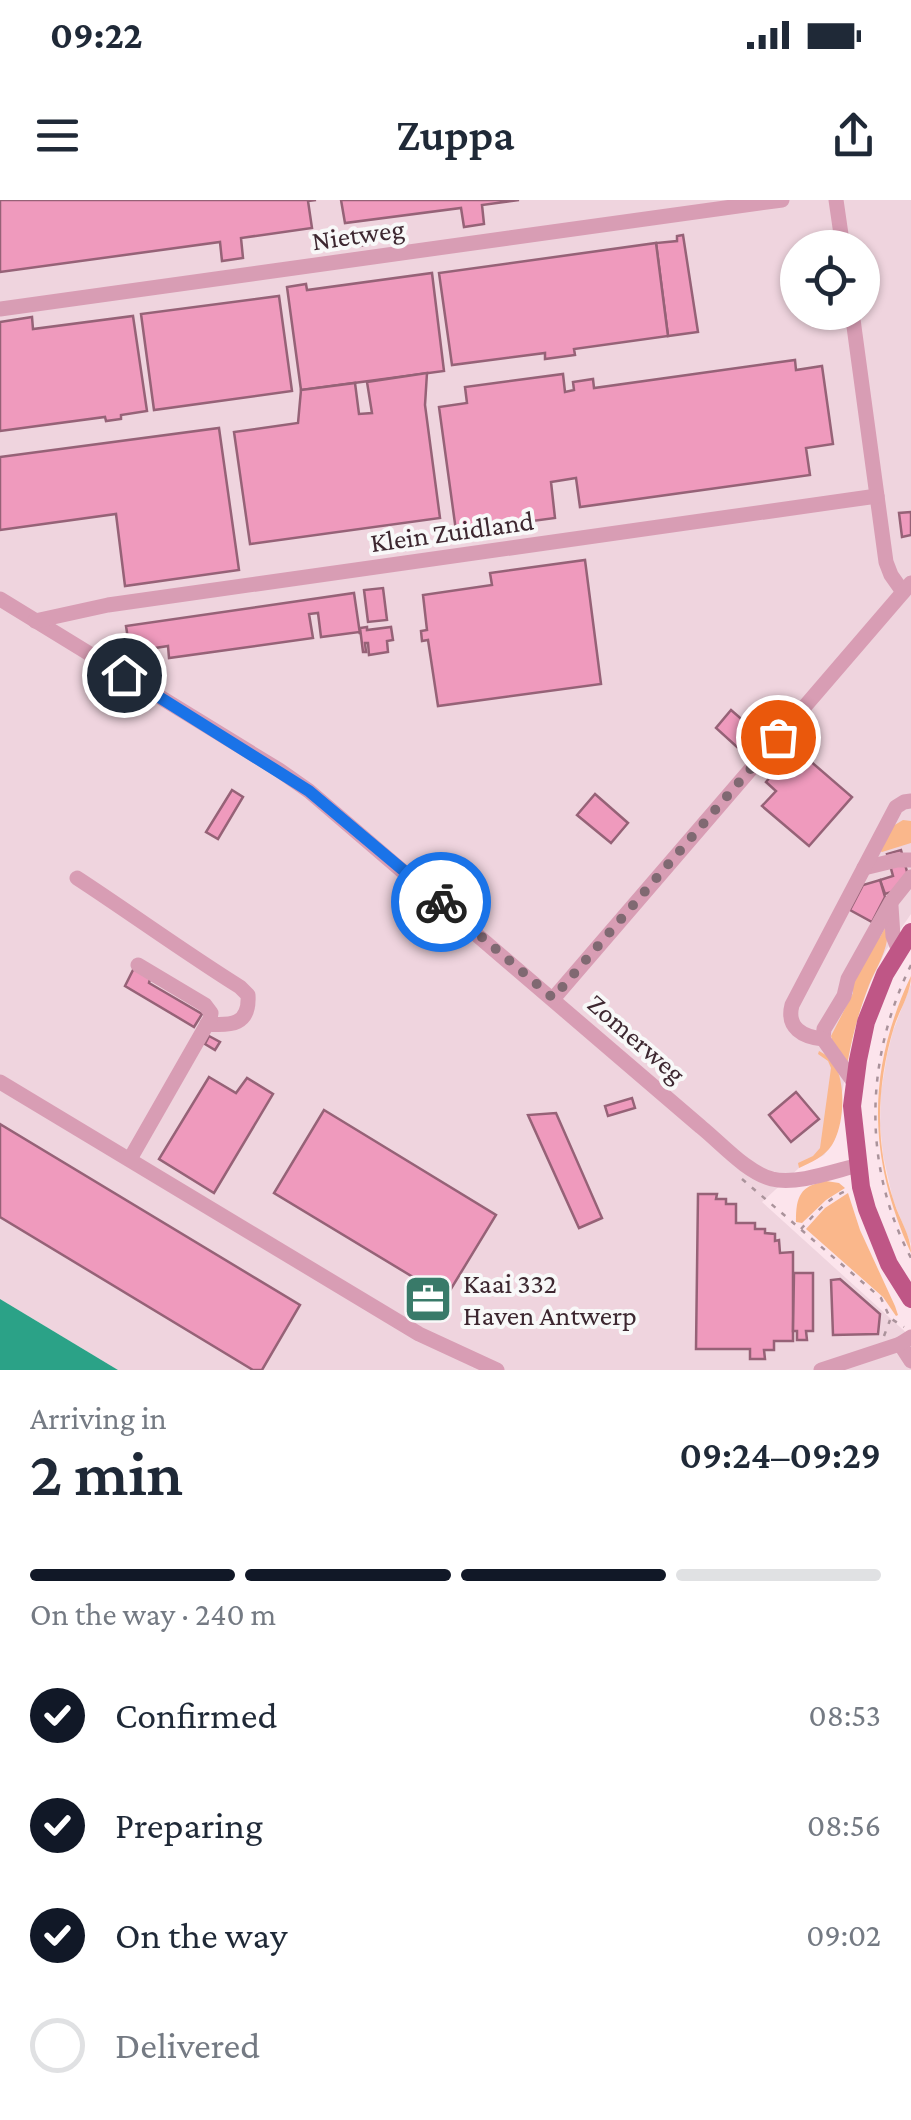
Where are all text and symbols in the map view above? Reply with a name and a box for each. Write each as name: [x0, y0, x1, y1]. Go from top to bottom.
text: 09:22: [50, 14, 143, 56]
icon: menu: [30, 108, 85, 163]
icon: share: [826, 108, 881, 163]
text: Zuppa: [396, 110, 515, 160]
street label: Nietweg: [310, 213, 407, 256]
map controls: [780, 230, 880, 330]
button: locate: [780, 230, 880, 330]
street label: Klein Zuidland: [368, 505, 536, 558]
pin: [82, 633, 167, 718]
icon: home: [97, 648, 152, 703]
pin: [736, 695, 821, 780]
icon: bag: [751, 710, 806, 765]
courier: [391, 852, 491, 952]
icon: bike: [414, 875, 469, 930]
street label: Zomerweg: [581, 987, 692, 1090]
place label: Kaai 332 Haven Antwerp: [463, 1268, 637, 1331]
office icon: Kaai 332 Haven Antwerp: [402, 1273, 454, 1325]
text: Arriving in: [30, 1400, 167, 1436]
text: 09:24–09:29: [679, 1434, 881, 1476]
text: 2 min: [30, 1437, 183, 1509]
text: On the way · 240 m: [30, 1596, 276, 1632]
icon: check: [30, 1688, 85, 1743]
text: Confirmed: [115, 1694, 278, 1736]
text: 08:53: [809, 1697, 881, 1733]
icon: check: [30, 1798, 85, 1853]
text: Preparing: [115, 1804, 263, 1846]
text: 08:56: [807, 1807, 881, 1843]
icon: check: [30, 1908, 85, 1963]
text: On the way: [115, 1914, 287, 1956]
text: 09:02: [806, 1917, 881, 1953]
text: Delivered: [115, 2024, 260, 2066]

